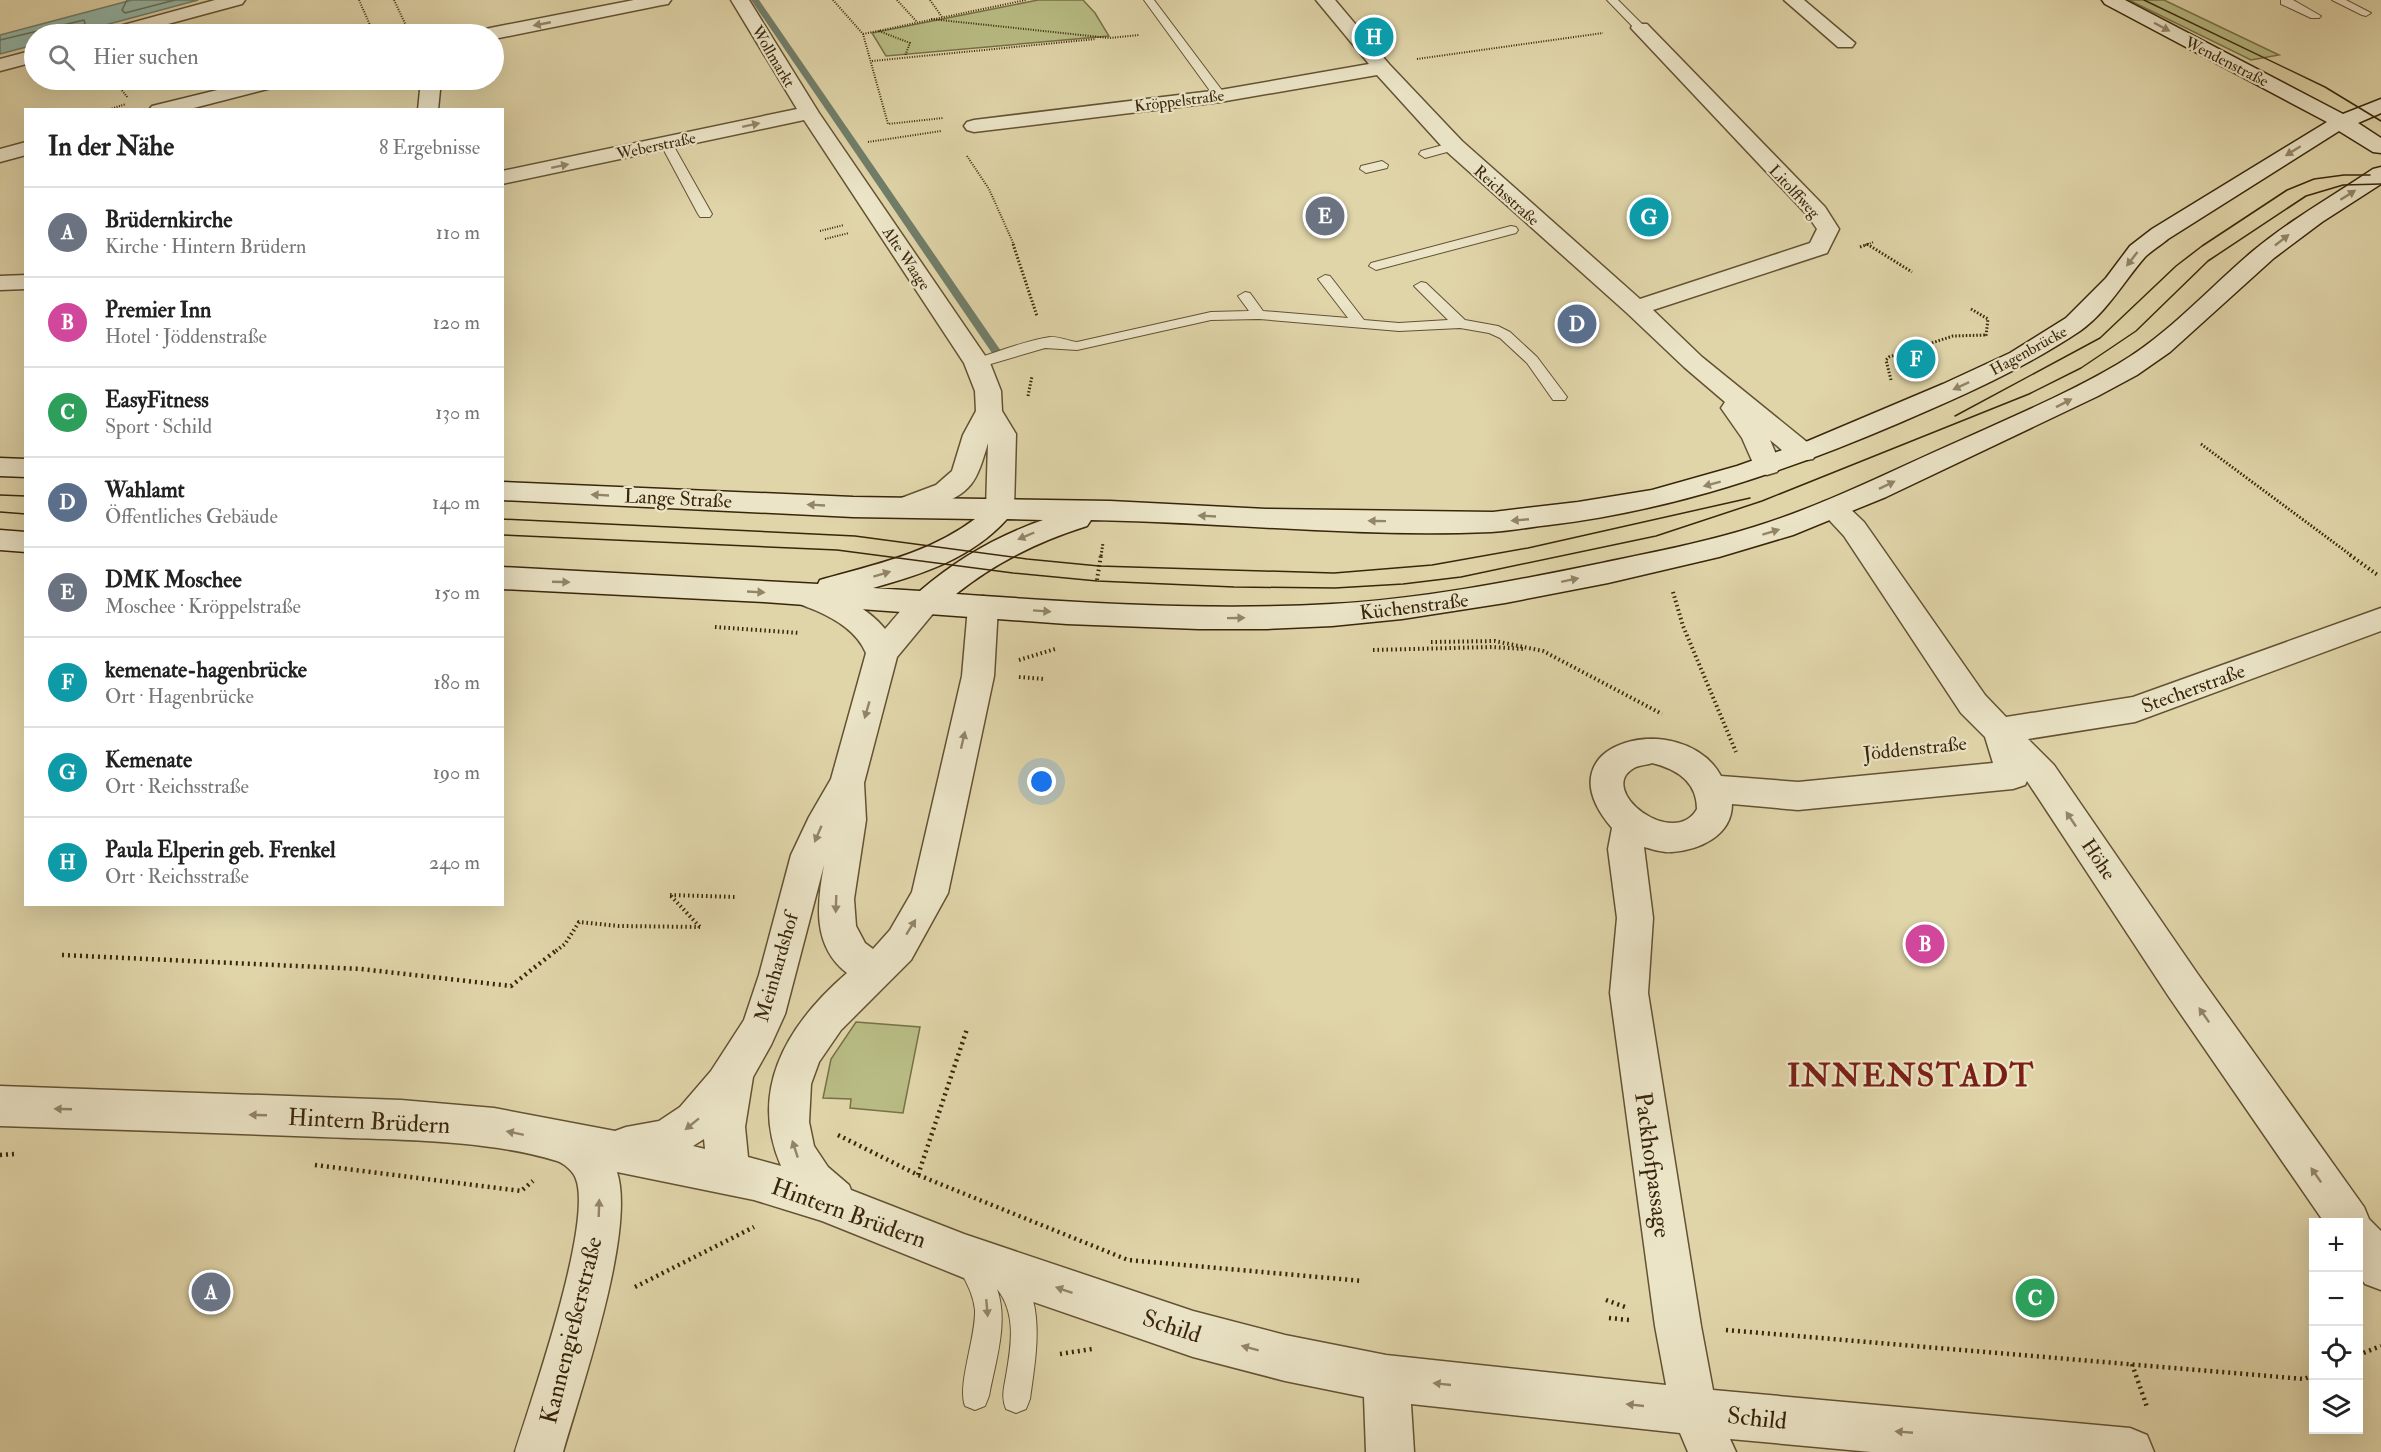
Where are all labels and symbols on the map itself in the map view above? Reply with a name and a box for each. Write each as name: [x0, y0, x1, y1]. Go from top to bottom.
pin: H: [1354, 15, 1394, 60]
one-way arrow: [533, 20, 552, 29]
street label: Wollmarkt: [746, 21, 799, 91]
one-way arrow: [2154, 22, 2171, 32]
street label: Wendenstraße: [2181, 32, 2272, 92]
street label: Kröppelstraße: [1133, 86, 1226, 117]
one-way arrow: [741, 120, 760, 130]
street label: Weberstraße: [614, 128, 698, 164]
one-way arrow: [2285, 145, 2301, 156]
one-way arrow: [550, 160, 569, 170]
street label: Reichsstraße: [1470, 161, 1543, 231]
street label: Litolffweg: [1764, 161, 1825, 223]
one-way arrow: [2339, 190, 2356, 201]
pin: E: [1306, 194, 1344, 238]
pin: G: [1630, 194, 1668, 240]
street label: Alte Waage: [877, 222, 935, 294]
one-way arrow: [2274, 234, 2290, 246]
one-way arrow: [2127, 252, 2139, 267]
pin: D: [1558, 302, 1596, 346]
street label: Hagenbrücke: [1986, 321, 2071, 380]
pin: F: [1896, 336, 1936, 382]
one-way arrow: [1953, 381, 1970, 390]
one-way arrow: [2055, 398, 2072, 408]
one-way arrow: [1703, 480, 1721, 489]
one-way arrow: [1878, 480, 1895, 489]
street label: Lange Straße: [623, 483, 732, 514]
one-way arrow: [591, 490, 610, 500]
one-way arrow: [806, 500, 825, 509]
one-way arrow: [1198, 511, 1217, 521]
one-way arrow: [1511, 515, 1530, 524]
one-way arrow: [1367, 516, 1386, 526]
one-way arrow: [1762, 527, 1780, 536]
one-way arrow: [1017, 531, 1035, 541]
one-way arrow: [873, 569, 891, 579]
one-way arrow: [1560, 575, 1579, 584]
one-way arrow: [551, 578, 570, 587]
one-way arrow: [746, 587, 765, 596]
street label: Küchenstraße: [1358, 587, 1470, 626]
one-way arrow: [1032, 606, 1051, 616]
one-way arrow: [1227, 613, 1246, 622]
street label: Stecherstraße: [2138, 658, 2248, 719]
one-way arrow: [862, 701, 871, 719]
one-way arrow: [959, 731, 969, 750]
street label: Jöddenstraße: [1861, 731, 1968, 766]
your location: [1027, 767, 1056, 796]
one-way arrow: [2065, 811, 2077, 827]
one-way arrow: [813, 825, 823, 843]
street label: Höhe: [2076, 834, 2121, 885]
one-way arrow: [832, 894, 841, 913]
street label: Meinhardshof: [749, 906, 805, 1025]
one-way arrow: [906, 919, 917, 935]
pin: B: [1906, 922, 1944, 966]
one-way arrow: [2198, 1007, 2210, 1023]
district label: INNENSTADT: [1787, 1056, 2035, 1096]
street label: Packhofpassage: [1627, 1090, 1678, 1240]
street label: Hintern Brüdern: [287, 1102, 451, 1141]
one-way arrow: [53, 1105, 72, 1114]
one-way arrow: [248, 1111, 267, 1120]
one-way arrow: [684, 1117, 700, 1130]
one-way arrow: [505, 1128, 524, 1137]
one-way arrow: [789, 1140, 799, 1158]
one-way arrow: [2310, 1167, 2322, 1183]
street label: Hintern Brüdern: [767, 1171, 931, 1256]
one-way arrow: [594, 1198, 604, 1217]
street label: Kannengießerstraße: [533, 1233, 610, 1427]
pin: A: [192, 1270, 230, 1314]
pin: C: [2016, 1276, 2054, 1320]
one-way arrow: [1055, 1285, 1073, 1294]
one-way arrow: [983, 1299, 992, 1318]
street label: Schild: [1139, 1302, 1205, 1351]
one-way arrow: [1241, 1343, 1259, 1353]
one-way arrow: [1432, 1379, 1451, 1389]
one-way arrow: [1626, 1400, 1645, 1410]
street label: Schild: [1726, 1400, 1789, 1437]
one-way arrow: [1895, 1427, 1914, 1437]

